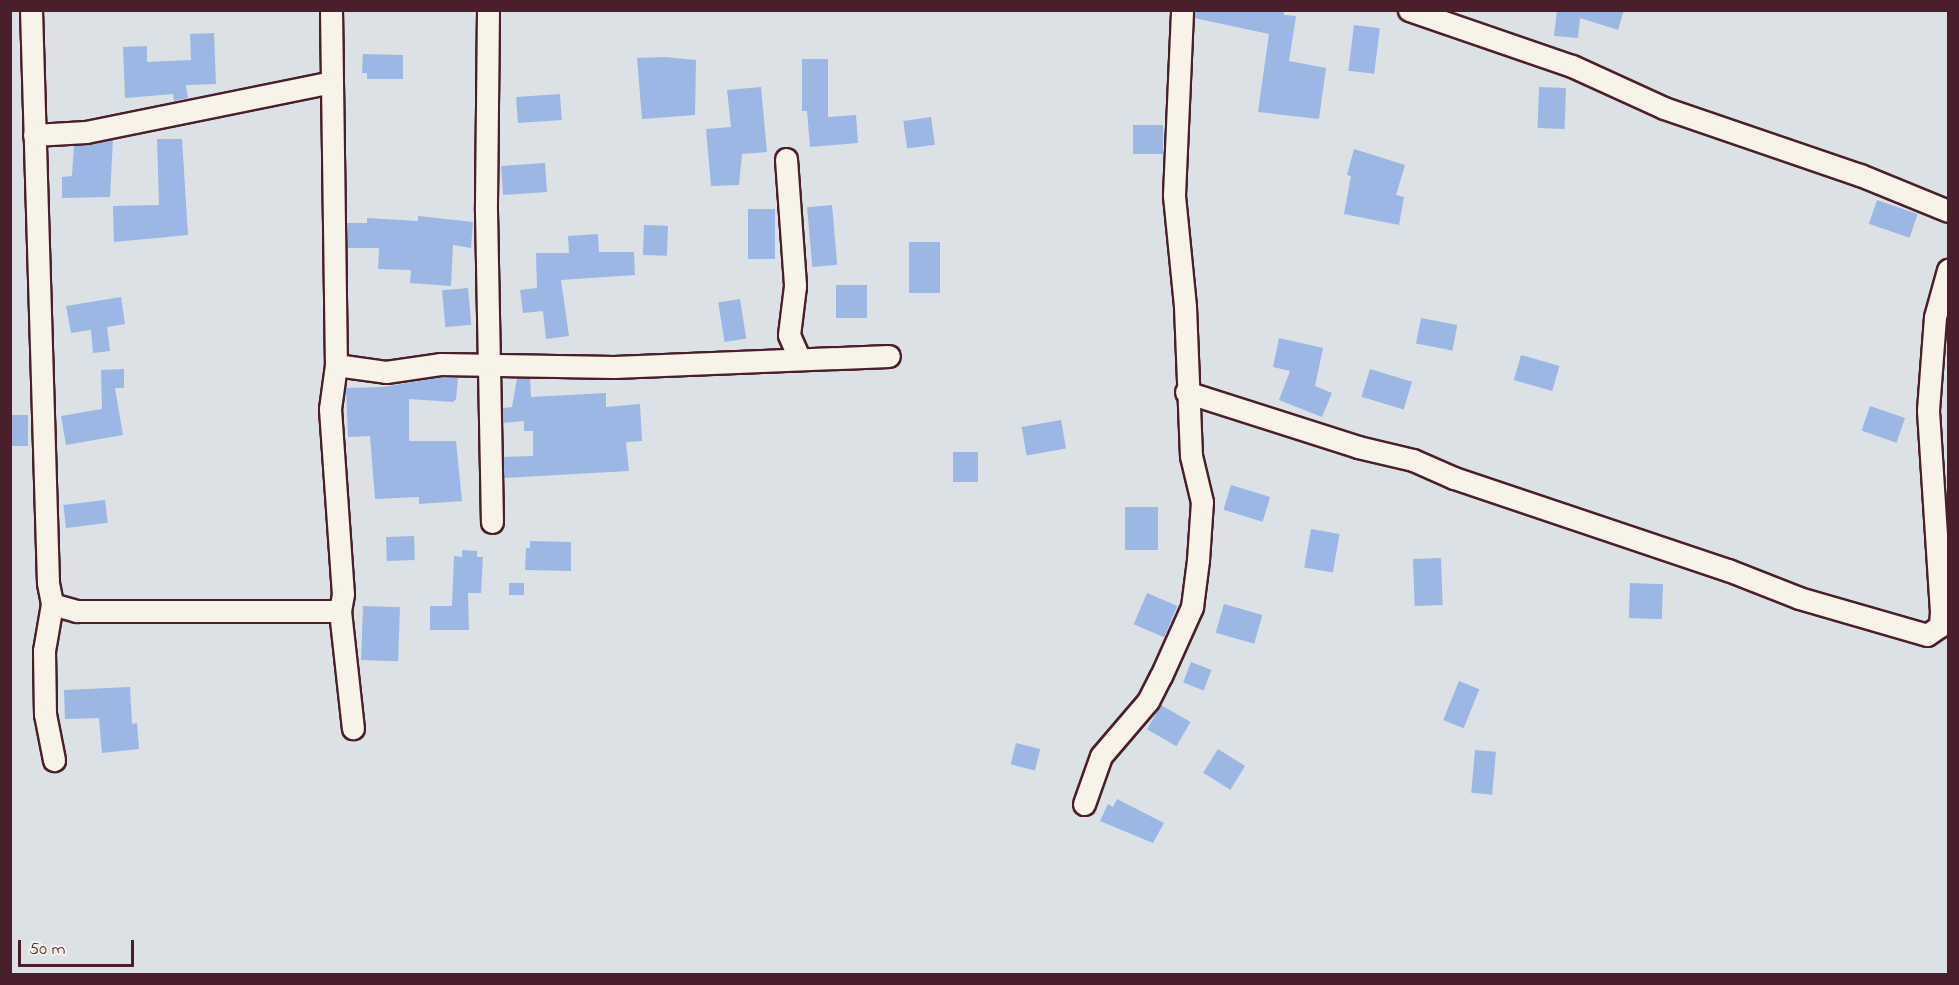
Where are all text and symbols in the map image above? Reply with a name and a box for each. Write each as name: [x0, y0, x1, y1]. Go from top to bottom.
scale bar: [21, 928, 136, 966]
text: 50 m: [29, 937, 66, 963]

